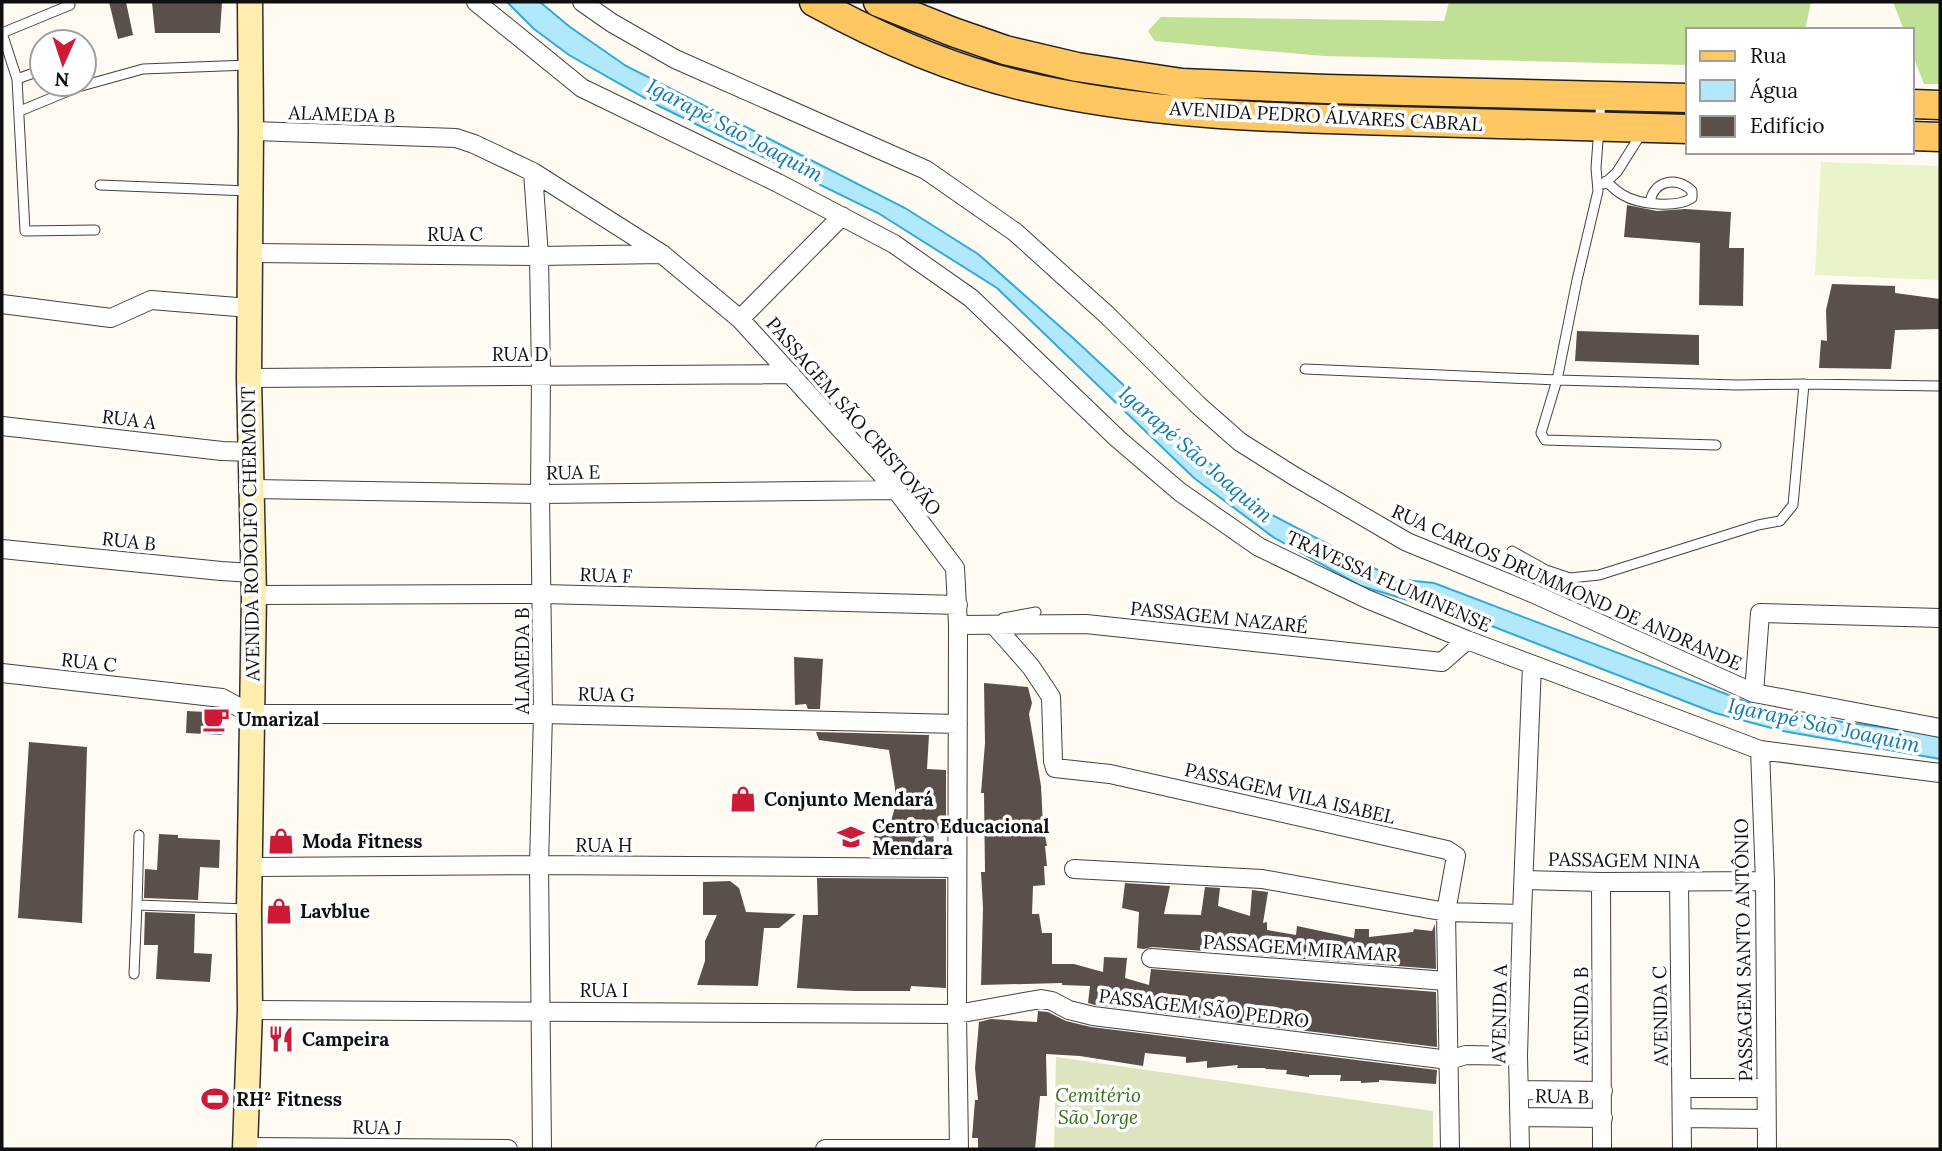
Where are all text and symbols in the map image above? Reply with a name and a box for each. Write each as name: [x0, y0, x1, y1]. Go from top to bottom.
north arrow: [28, 28, 98, 98]
legend: [1686, 28, 1914, 154]
text: Rua: [1750, 42, 1787, 69]
text: N: [54, 68, 70, 92]
water label: Igarapé São Joaquim: [642, 72, 828, 188]
text: Água: [1749, 77, 1798, 104]
street label: AVENIDA PEDRO ÁLVARES CABRAL: [1168, 96, 1483, 136]
street label: ALAMEDA B: [287, 100, 396, 128]
text: Edifício: [1750, 112, 1825, 139]
street label: RUA C: [427, 222, 483, 246]
street label: PASSAGEM SÃO CRISTOVÃO: [761, 312, 947, 520]
street label: RUA D: [492, 342, 548, 366]
water label: Igarapé São Joaquim: [1113, 380, 1279, 529]
street label: AVENIDA RODOLFO CHERMONT: [235, 386, 265, 683]
street label: RUA A: [101, 404, 159, 434]
street label: RUA E: [546, 460, 600, 484]
street label: RUA CARLOS DRUMMOND DE ANDRANDE: [1388, 499, 1746, 675]
street label: TRAVESSA FLUMINENSE: [1283, 525, 1495, 637]
street label: RUA B: [101, 526, 157, 556]
street label: RUA F: [579, 562, 633, 588]
street label: PASSAGEM NAZARÉ: [1129, 596, 1309, 638]
street label: ALAMEDA B: [510, 607, 534, 715]
street label: RUA C: [60, 647, 118, 677]
street label: RUA G: [577, 682, 635, 707]
water label: Igarapé São Joaquim: [1725, 691, 1923, 759]
cafe icon: Umarizal: [201, 704, 231, 734]
place label: Umarizal: [237, 707, 319, 731]
street label: PASSAGEM VILA ISABEL: [1182, 757, 1398, 829]
shop icon: Conjunto Mendará: [728, 784, 758, 814]
place label: Conjunto Mendará: [764, 787, 934, 811]
place label: Centro Educacional Mendara: [872, 814, 1049, 860]
street label: PASSAGEM SANTO ANTÔNIO: [1729, 818, 1757, 1082]
school or university icon: Centro Educacional Mendara: [836, 822, 866, 852]
shop icon: Moda Fitness: [266, 826, 296, 856]
place label: Moda Fitness: [302, 829, 422, 853]
street label: RUA H: [575, 833, 633, 857]
street label: PASSAGEM NINA: [1548, 847, 1701, 873]
shop icon: Lavblue: [264, 896, 294, 926]
place label: Lavblue: [300, 899, 370, 923]
street label: PASSAGEM MIRAMAR: [1202, 929, 1398, 967]
street label: AVENIDA A: [1486, 963, 1512, 1065]
street label: AVENIDA B: [1569, 966, 1593, 1066]
street label: AVENIDA C: [1647, 966, 1673, 1067]
street label: RUA I: [580, 978, 628, 1002]
street label: PASSAGEM SÃO PEDRO: [1097, 983, 1311, 1033]
restaurant icon: Campeira: [266, 1024, 296, 1054]
place label: Campeira: [302, 1027, 389, 1051]
park label: Cemitério São Jorge: [1055, 1083, 1141, 1129]
sports icon: RH² Fitness: [200, 1084, 230, 1114]
street label: RUA B: [1535, 1084, 1590, 1108]
place label: RH² Fitness: [236, 1087, 342, 1111]
street label: RUA J: [352, 1115, 402, 1139]

